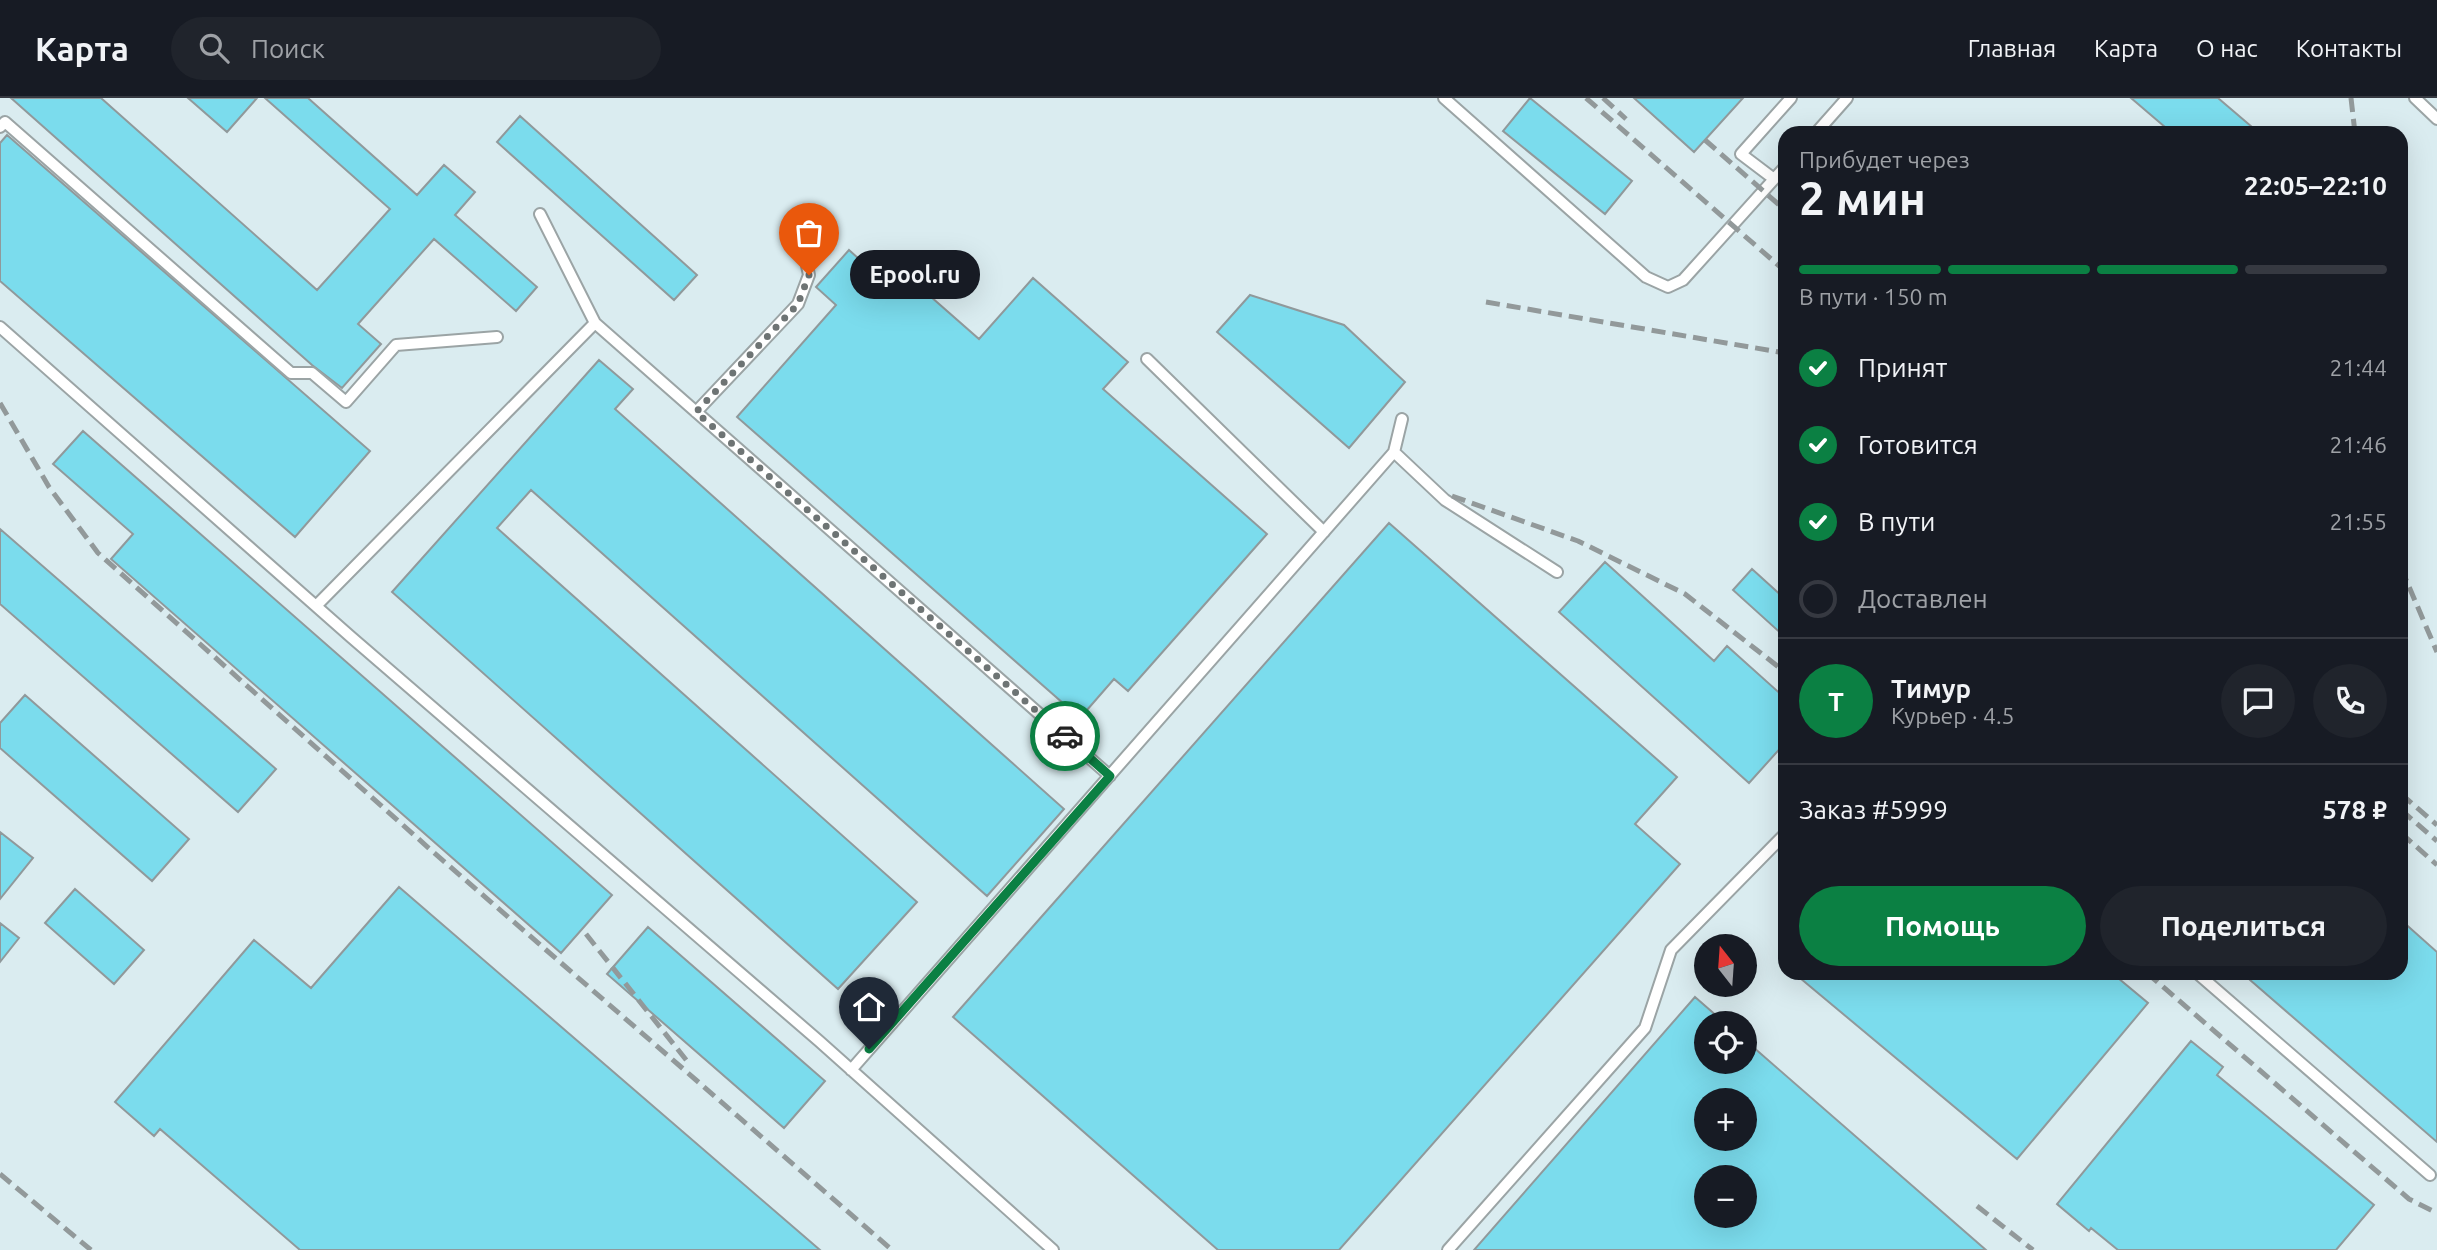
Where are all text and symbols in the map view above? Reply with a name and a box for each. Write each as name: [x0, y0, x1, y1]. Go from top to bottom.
search box: [171, 17, 661, 80]
icon: search: [195, 29, 233, 67]
text: Карта: [35, 30, 129, 67]
text: Поиск: [251, 34, 325, 63]
text: Главная: [1968, 35, 2056, 62]
text: Карта: [2094, 35, 2158, 62]
text: О нас: [2196, 35, 2258, 62]
text: Контакты: [2296, 35, 2402, 62]
text: Прибудет через: [1799, 147, 1970, 172]
text: 22:05–22:10: [2244, 171, 2387, 200]
text: 2 мин: [1799, 172, 1926, 224]
pin: [779, 203, 839, 275]
icon: bag: [790, 214, 828, 252]
callout: Epool.ru: [851, 250, 980, 300]
text: Epool.ru: [869, 262, 961, 287]
text: В пути · 150 m: [1799, 284, 1948, 309]
icon: check: [1799, 349, 1837, 387]
text: Принят: [1858, 353, 1947, 382]
text: 21:44: [2329, 355, 2387, 380]
icon: check: [1799, 426, 1837, 464]
text: Готовится: [1858, 430, 1978, 459]
text: 21:46: [2329, 432, 2387, 457]
icon: check: [1799, 503, 1837, 541]
text: В пути: [1858, 507, 1935, 536]
text: 21:55: [2329, 509, 2387, 534]
text: Доставлен: [1858, 584, 1988, 613]
button: chat: [2221, 664, 2295, 738]
button: phone: [2313, 664, 2387, 738]
text: Тимур: [1891, 674, 1971, 703]
text: Т: [1828, 687, 1844, 716]
courier: [1030, 701, 1100, 771]
text: Курьер · 4.5: [1891, 703, 2015, 728]
icon: car: [1046, 717, 1084, 755]
text: Заказ #5999: [1799, 795, 1948, 824]
text: 578 ₽: [2322, 795, 2387, 824]
button: Помощь: [1799, 886, 2086, 966]
button: Поделиться: [2100, 886, 2387, 966]
north arrow: [1694, 934, 1757, 998]
map controls: [1694, 934, 1757, 1228]
pin: [839, 977, 899, 1049]
icon: home: [850, 988, 888, 1026]
button: locate: [1694, 1011, 1757, 1074]
button: +: [1694, 1088, 1757, 1151]
button: −: [1694, 1165, 1757, 1228]

